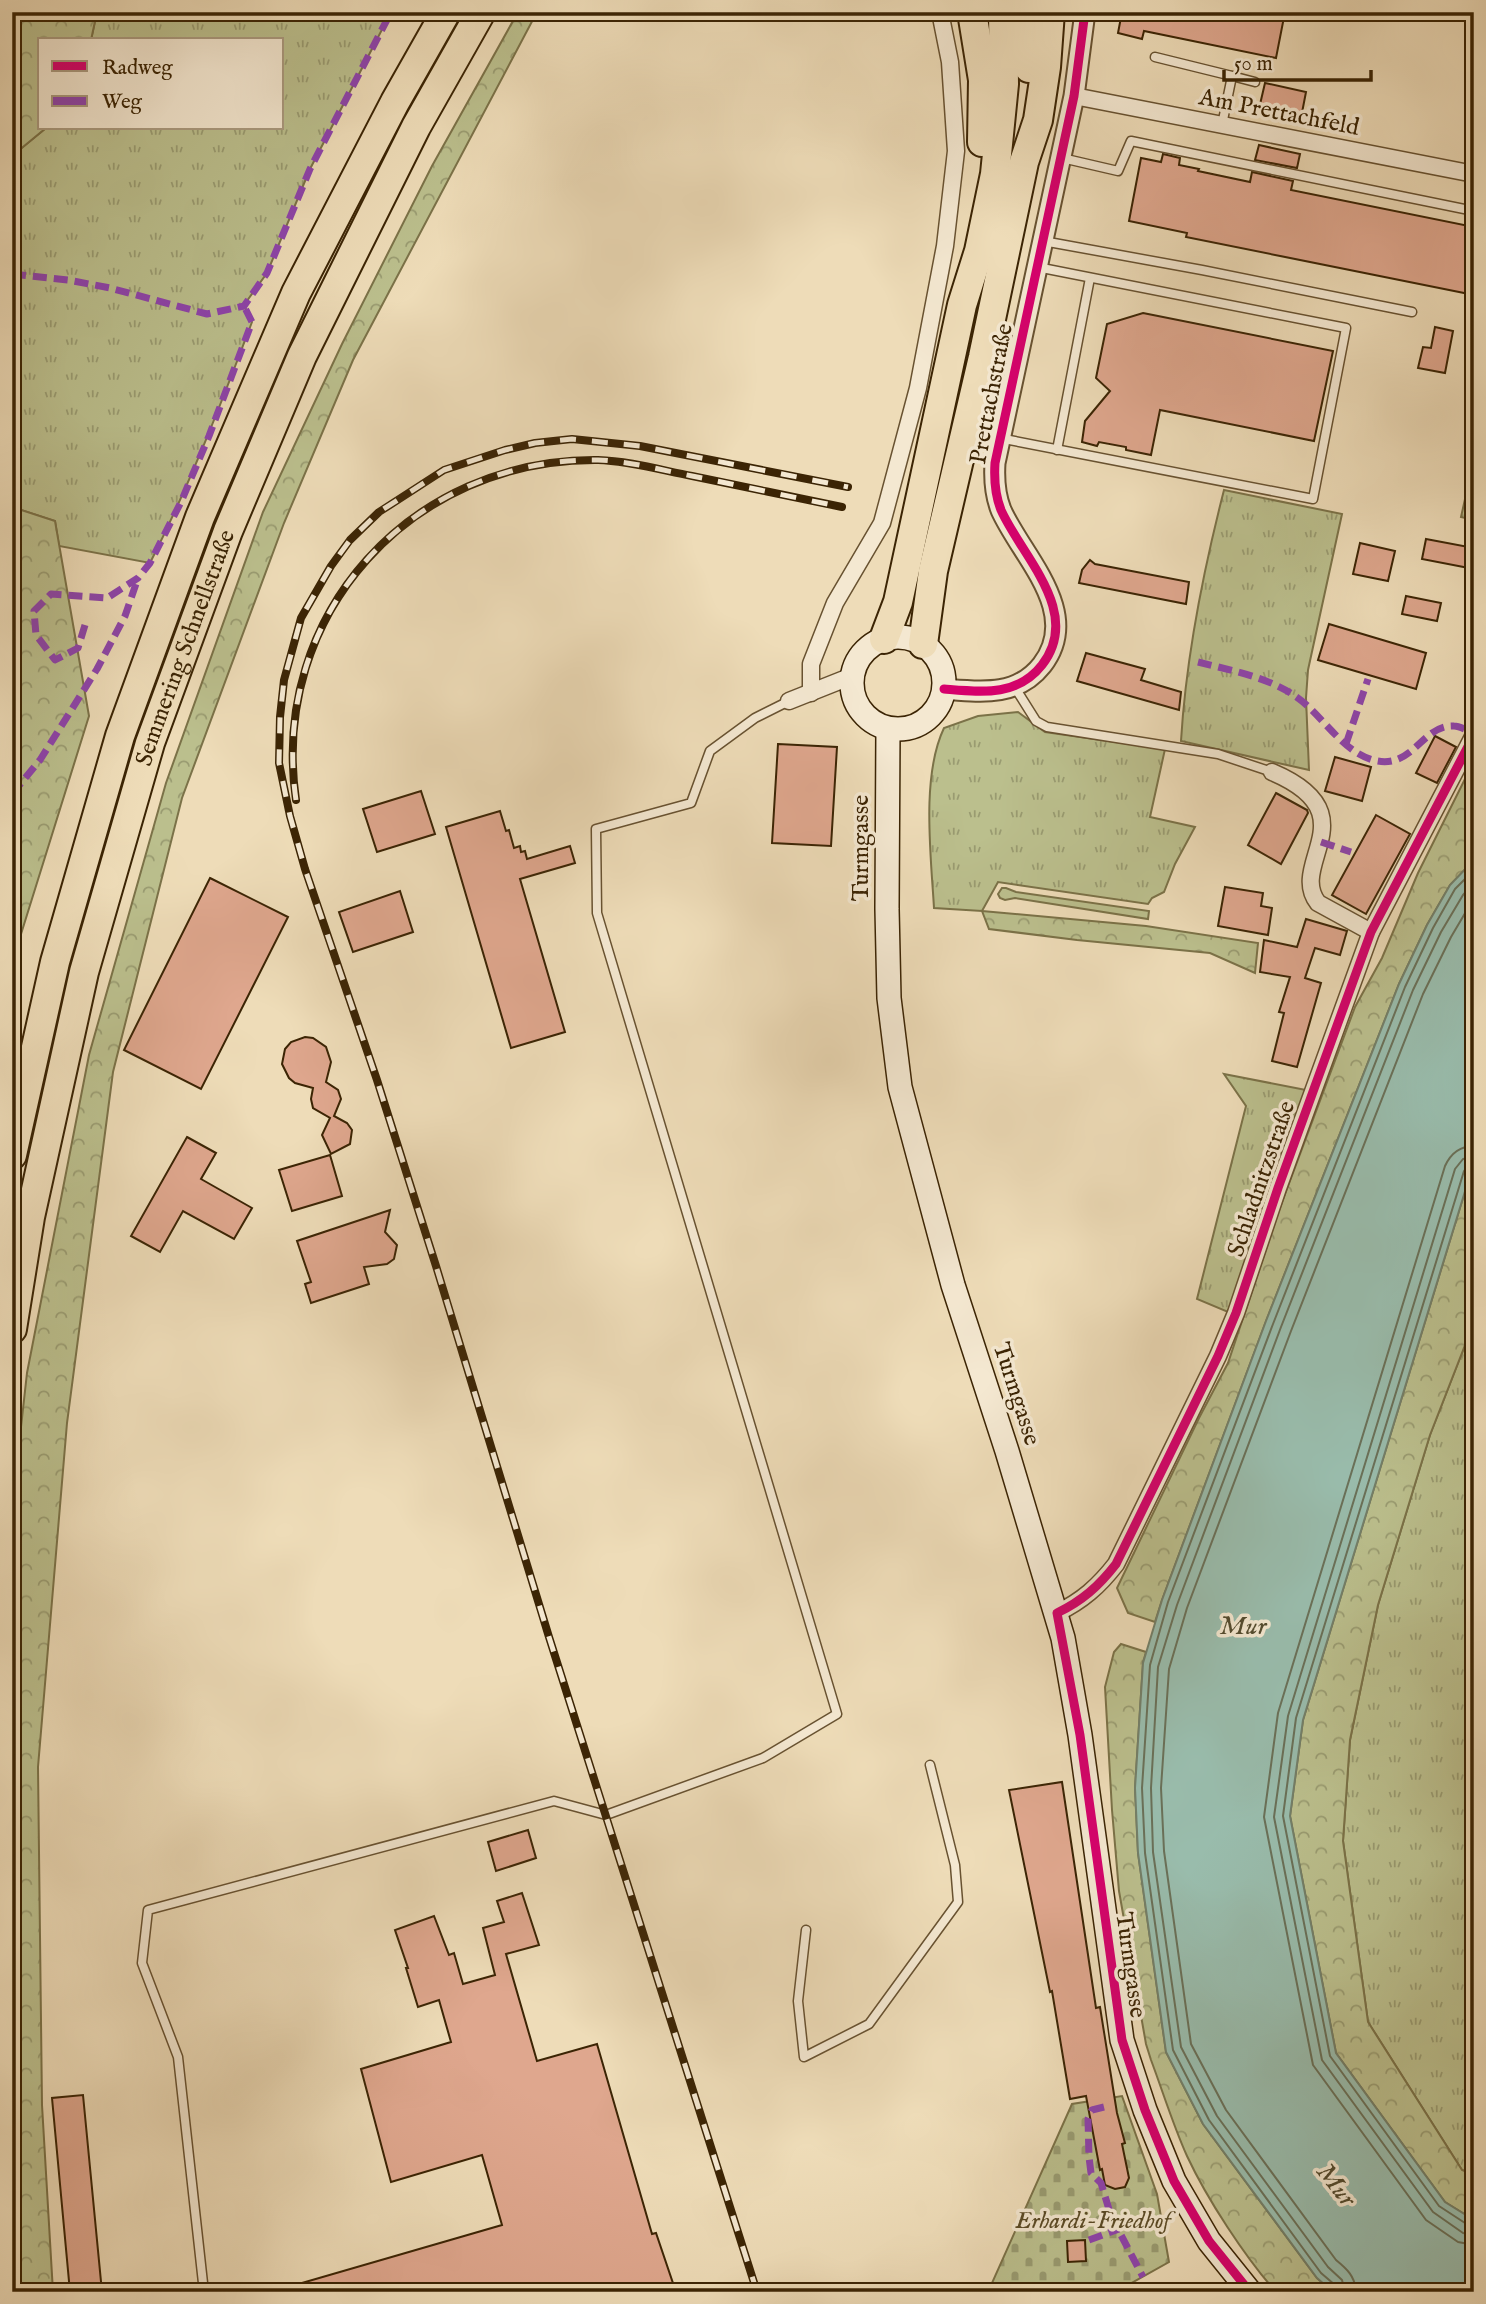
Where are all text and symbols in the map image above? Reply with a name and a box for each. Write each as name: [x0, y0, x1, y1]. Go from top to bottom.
legend: [38, 38, 284, 130]
scale bar: [1224, 38, 1370, 82]
text: 50 m: [1234, 51, 1273, 78]
text: Radweg: [102, 55, 173, 82]
street label: Am Prettachfeld: [1195, 82, 1362, 144]
text: Weg: [102, 89, 143, 116]
street label: Prettachstraße: [963, 321, 1021, 467]
street label: Semmering Schnellstraße: [129, 526, 243, 770]
street label: Turmgasse: [846, 795, 877, 901]
street label: Schladnitzstraße: [1221, 1097, 1303, 1261]
street label: Turmgasse: [985, 1339, 1047, 1449]
water label: Mur: [1220, 1610, 1268, 1643]
street label: Turmgasse: [1107, 1910, 1153, 2020]
water label: Mur: [1309, 2156, 1364, 2215]
park label: Erhardi-Friedhof: [1014, 2206, 1176, 2237]

